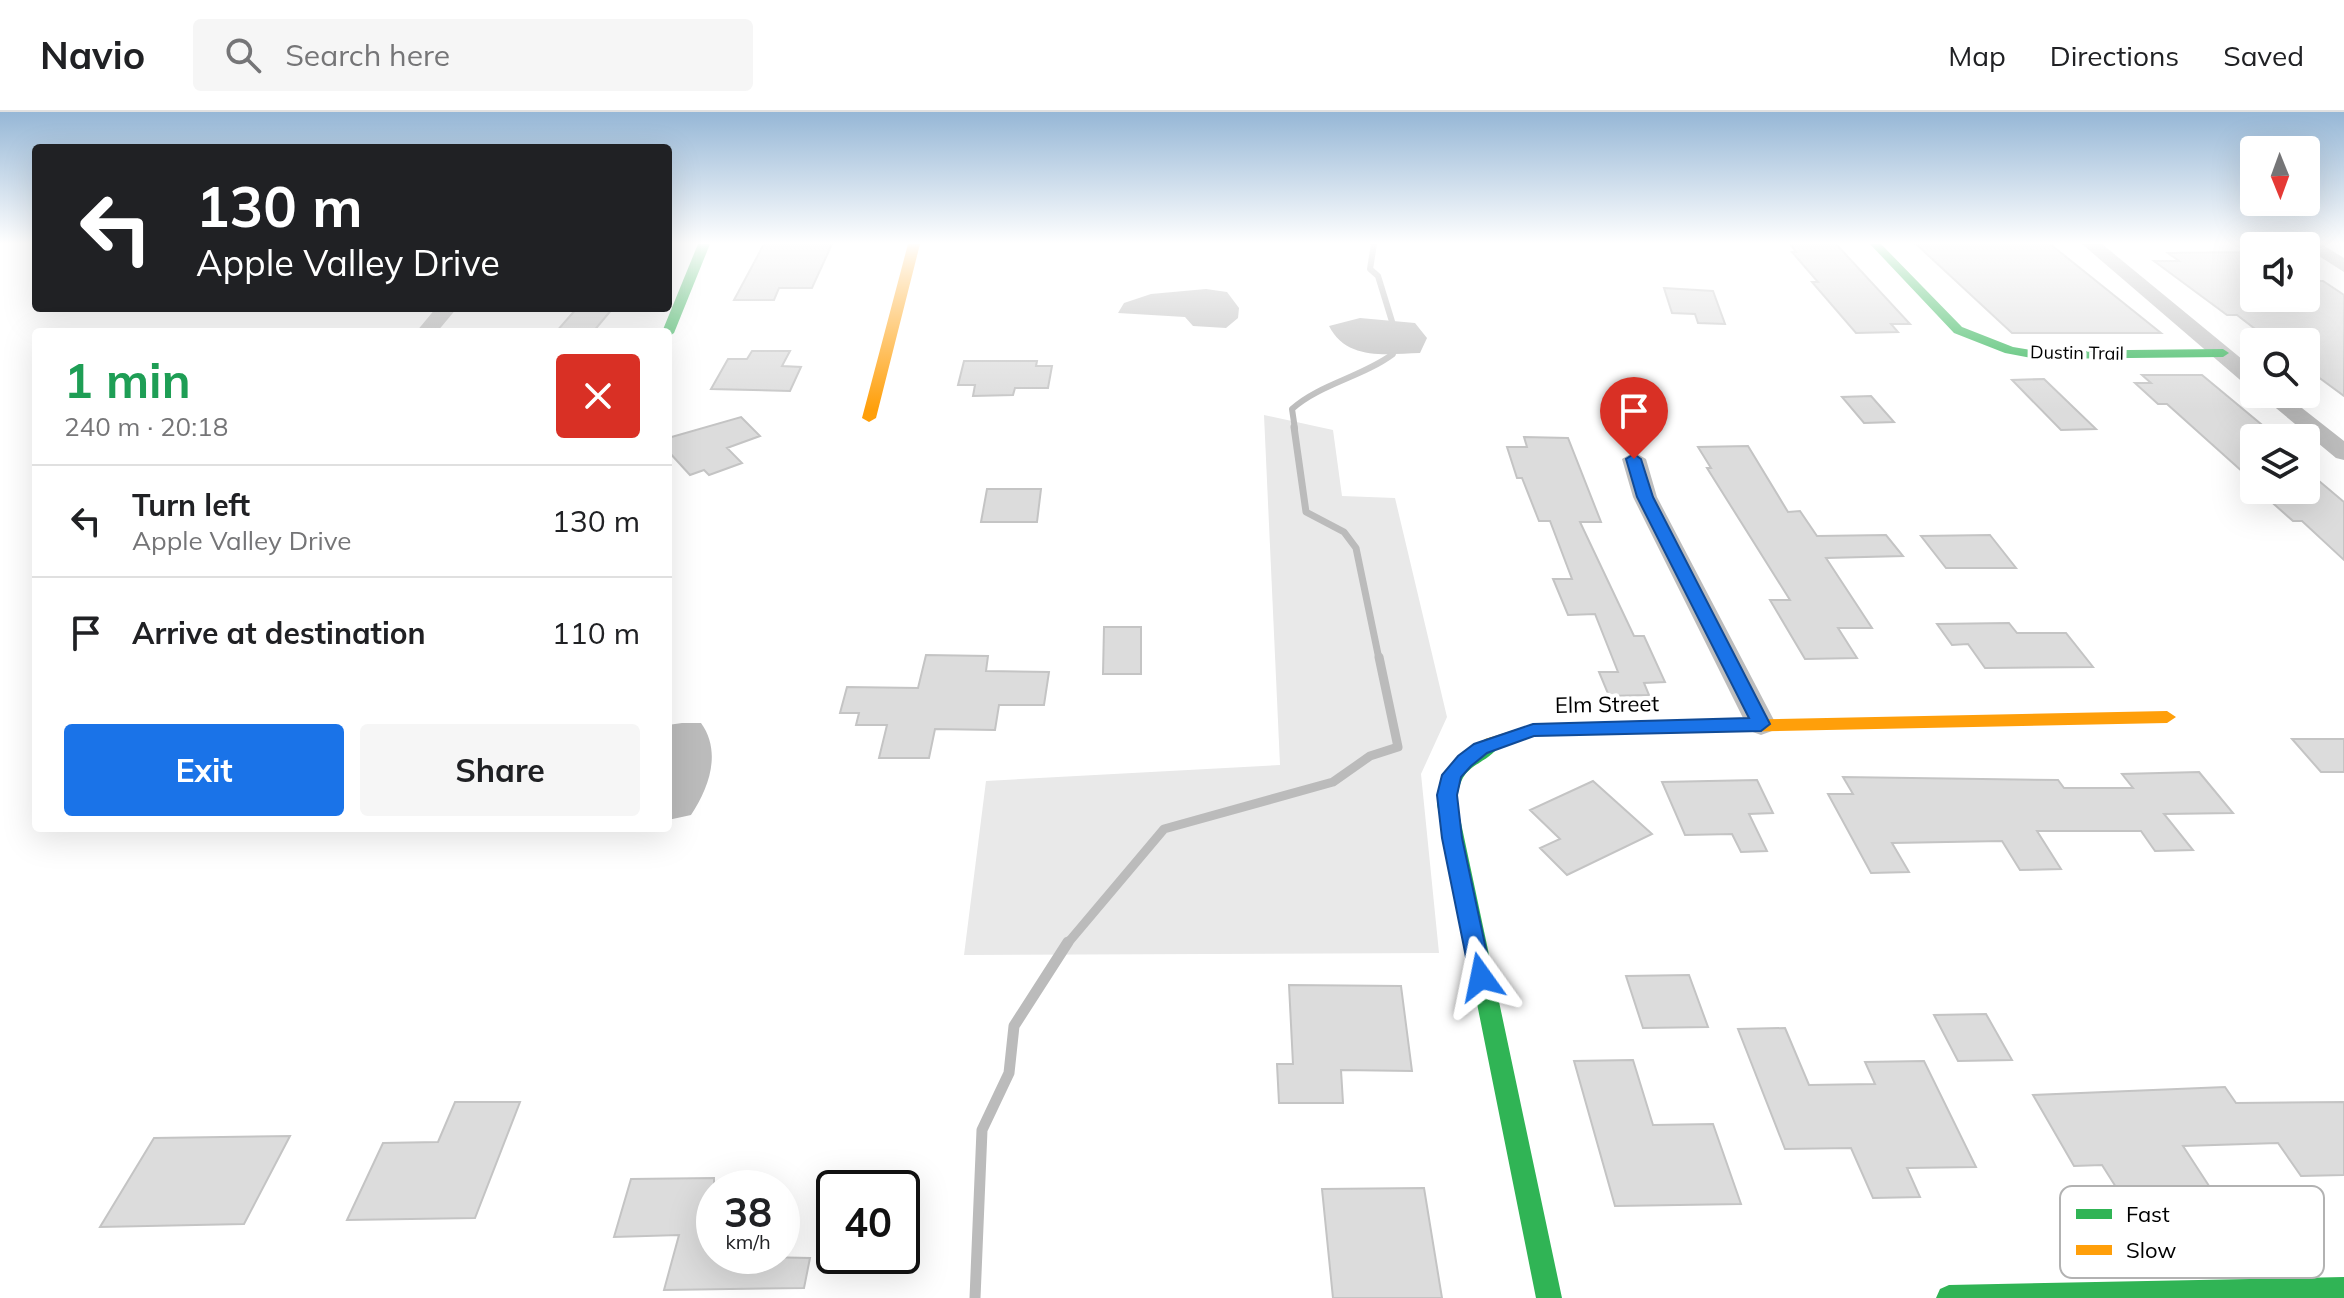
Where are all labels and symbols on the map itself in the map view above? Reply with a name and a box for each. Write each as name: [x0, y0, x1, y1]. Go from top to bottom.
north arrow: [2240, 136, 2320, 216]
street label: Dustin Trail: [2030, 340, 2124, 365]
pin: [1600, 377, 1668, 459]
street label: Elm Street: [1555, 689, 1660, 719]
position arrow: [1439, 935, 1523, 1019]
speed limit sign: 40: [816, 1170, 920, 1274]
legend: [2060, 1186, 2324, 1278]
text: Fast: [2126, 1200, 2170, 1228]
text: Slow: [2126, 1236, 2176, 1264]

